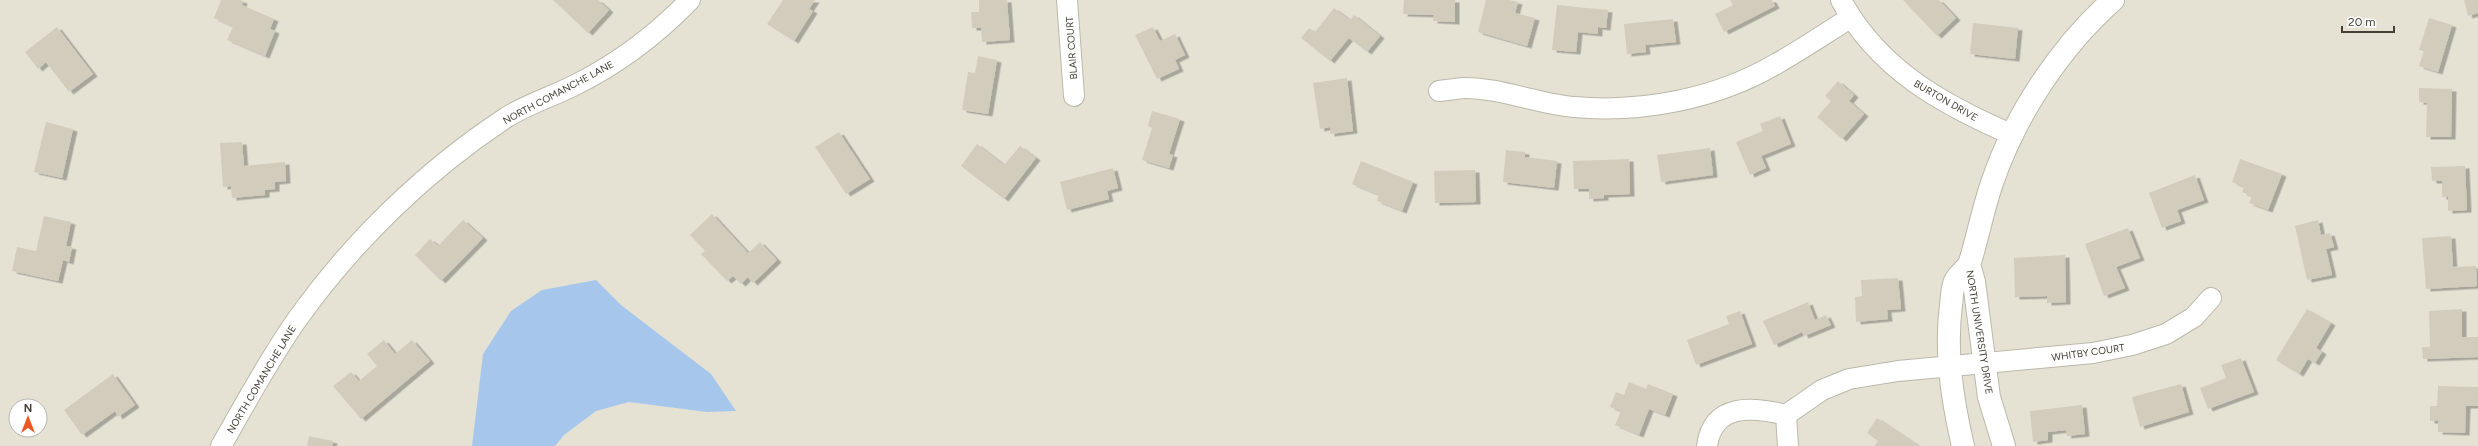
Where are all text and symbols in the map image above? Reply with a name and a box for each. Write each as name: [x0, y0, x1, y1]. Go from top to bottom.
scale bar: [2342, 8, 2394, 34]
street label: BLAIR COURT: [1063, 15, 1080, 80]
text: 20 m: [2348, 15, 2376, 29]
street label: NORTH COMANCHE LANE: [500, 58, 616, 127]
street label: BURTON DRIVE: [1911, 77, 1980, 124]
street label: NORTH UNIVERSITY DRIVE: [1963, 269, 1996, 395]
street label: NORTH COMANCHE LANE: [224, 323, 299, 436]
street label: WHITBY COURT: [2051, 341, 2126, 364]
north arrow: [8, 398, 48, 438]
text: N: [24, 402, 32, 415]

